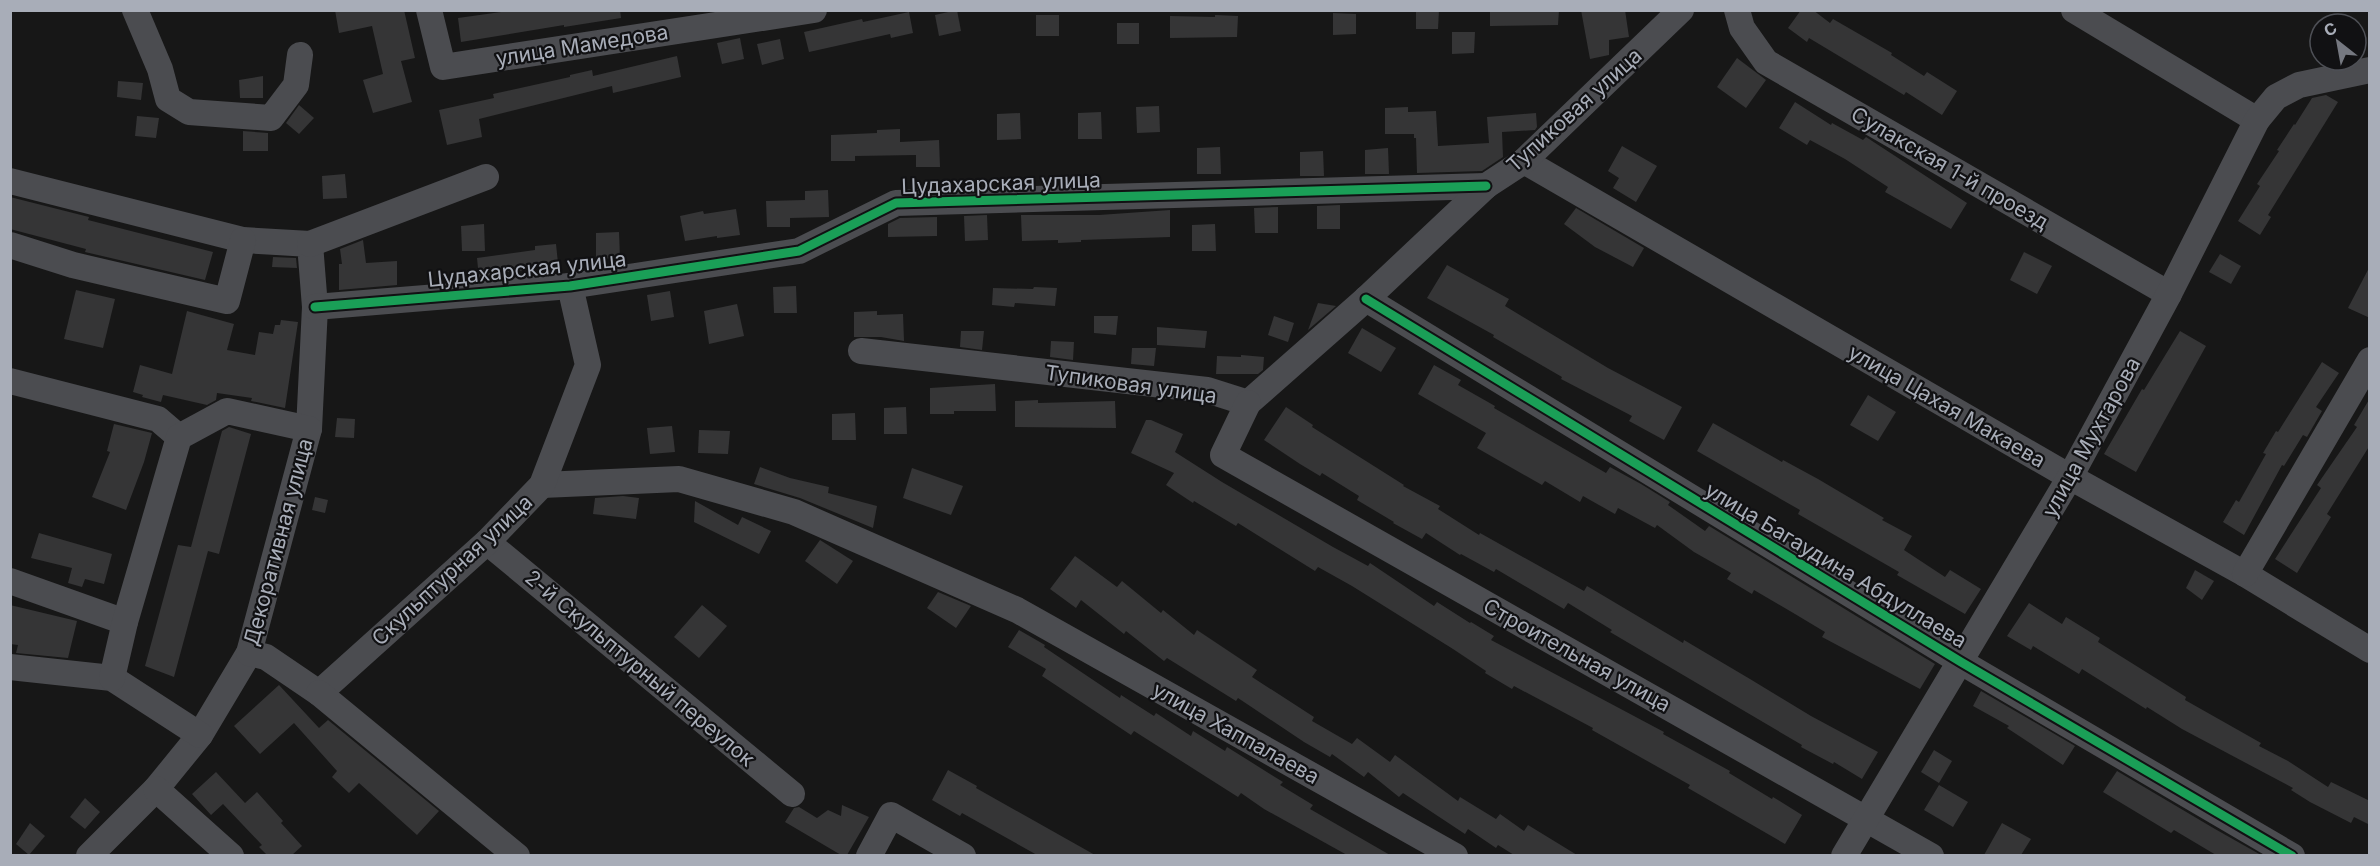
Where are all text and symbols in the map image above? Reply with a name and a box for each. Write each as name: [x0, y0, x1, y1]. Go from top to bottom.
north arrow: [2308, 12, 2368, 72]
text: С: [2320, 17, 2341, 41]
street label: улица Мамедова: [494, 19, 670, 71]
street label: Тупиковая улица: [1501, 43, 1647, 177]
street label: Сулакская 1-й проезд: [1847, 101, 2053, 235]
street label: Цудахарская улица: [901, 167, 1101, 199]
street label: Цудахарская улица: [426, 246, 628, 292]
street label: улица Цахая Макаева: [1844, 339, 2050, 473]
street label: улица Мухтарова: [2037, 353, 2145, 521]
street label: Тупиковая улица: [1044, 360, 1218, 408]
street label: Декоративная улица: [238, 436, 318, 648]
street label: улица Багаудина Абдуллаева: [1701, 477, 1971, 653]
street label: Скульптурная улица: [367, 489, 537, 651]
street label: 2-й Скульптурный переулок: [520, 565, 760, 772]
street label: Строительная улица: [1479, 593, 1675, 717]
street label: улица Хаппалаева: [1148, 677, 1324, 789]

